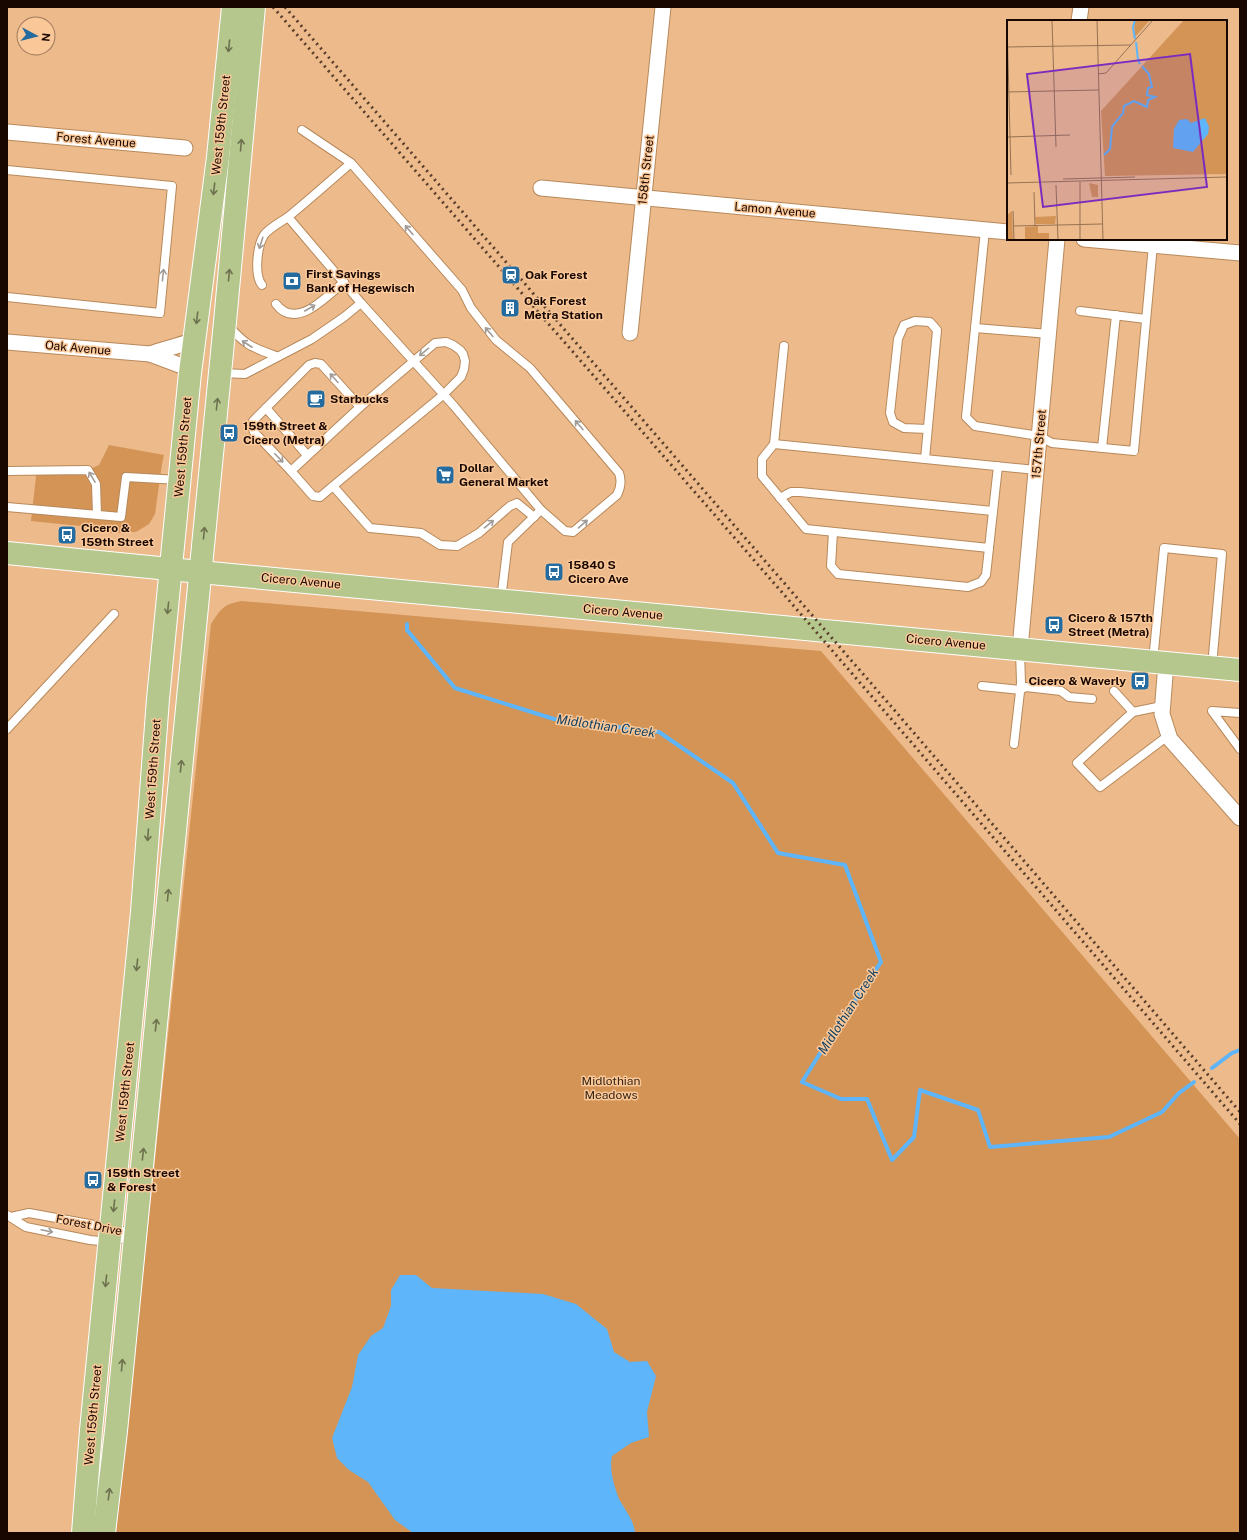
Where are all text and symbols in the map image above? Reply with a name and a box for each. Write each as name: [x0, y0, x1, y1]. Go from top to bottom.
north arrow: [16, 16, 56, 56]
inset map: [1007, 20, 1227, 240]
text: N: [39, 32, 52, 42]
one-way arrow: [225, 39, 233, 52]
street label: West 159th Street: [209, 74, 233, 176]
street label: Forest Avenue: [56, 130, 137, 150]
street label: 158th Street: [635, 134, 657, 205]
one-way arrow: [237, 139, 245, 152]
one-way arrow: [210, 182, 218, 195]
street label: Lamon Avenue: [734, 199, 816, 221]
one-way arrow: [405, 224, 414, 235]
one-way arrow: [257, 237, 265, 249]
station icon: Oak Forest: [500, 264, 522, 286]
place label: First Savings Bank of Hegewisch: [306, 267, 415, 295]
place label: Oak Forest: [525, 268, 587, 282]
one-way arrow: [160, 269, 167, 282]
one-way arrow: [226, 269, 233, 282]
bank icon: First Savings Bank of Hegewisch: [281, 270, 303, 292]
place label: Oak Forest Metra Station: [524, 294, 603, 322]
building icon: Oak Forest Metra Station: [499, 297, 521, 319]
one-way arrow: [304, 304, 316, 312]
one-way arrow: [193, 311, 201, 324]
one-way arrow: [485, 326, 494, 337]
street label: Oak Avenue: [44, 338, 112, 358]
one-way arrow: [241, 339, 253, 347]
one-way arrow: [419, 347, 430, 356]
one-way arrow: [329, 373, 338, 383]
cafe icon: Starbucks: [305, 388, 327, 410]
place label: Starbucks: [330, 392, 389, 406]
street label: West 159th Street: [172, 396, 194, 498]
one-way arrow: [213, 398, 220, 411]
street label: 157th Street: [1029, 409, 1049, 479]
place label: 159th Street & Cicero (Metra): [243, 419, 328, 447]
one-way arrow: [575, 419, 584, 430]
bus stop icon: 159th Street & Cicero (Metra): [218, 422, 240, 444]
one-way arrow: [274, 453, 284, 463]
place label: Dollar General Market: [459, 461, 548, 489]
supermarket icon: Dollar General Market: [434, 464, 456, 486]
one-way arrow: [87, 471, 95, 483]
one-way arrow: [578, 519, 588, 528]
one-way arrow: [484, 520, 495, 529]
place label: Cicero & 159th Street: [81, 521, 154, 549]
bus stop icon: Cicero & 159th Street: [56, 524, 78, 546]
one-way arrow: [200, 527, 208, 540]
place label: 15840 S Cicero Ave: [568, 558, 629, 586]
bus stop icon: 15840 S Cicero Ave: [543, 561, 565, 583]
street label: Cicero Avenue: [261, 571, 342, 591]
one-way arrow: [164, 601, 171, 614]
street label: Cicero Avenue: [583, 602, 664, 622]
place label: Cicero & 157th Street (Metra): [1068, 611, 1153, 639]
bus stop icon: Cicero & 157th Street (Metra): [1043, 614, 1065, 636]
street label: Cicero Avenue: [906, 632, 987, 652]
bus stop icon: Cicero & Waverly: [1129, 670, 1151, 692]
place label: Cicero & Waverly: [1028, 674, 1126, 688]
water label: Midlothian Creek: [556, 712, 656, 740]
street label: West 159th Street: [143, 718, 164, 820]
one-way arrow: [178, 760, 185, 773]
one-way arrow: [145, 828, 152, 841]
one-way arrow: [165, 889, 172, 902]
one-way arrow: [134, 958, 141, 971]
water label: Midlothian Creek: [815, 965, 881, 1057]
one-way arrow: [152, 1019, 159, 1032]
street label: West 159th Street: [113, 1041, 137, 1143]
park label: Midlothian Meadows: [582, 1074, 640, 1102]
one-way arrow: [139, 1148, 147, 1161]
place label: 159th Street & Forest: [107, 1166, 180, 1194]
bus stop icon: 159th Street & Forest: [82, 1169, 104, 1191]
one-way arrow: [110, 1199, 117, 1212]
street label: Forest Drive: [55, 1212, 124, 1238]
one-way arrow: [40, 1228, 53, 1236]
one-way arrow: [102, 1274, 110, 1287]
one-way arrow: [119, 1359, 126, 1372]
street label: West 159th Street: [82, 1364, 104, 1466]
one-way arrow: [105, 1488, 113, 1501]

